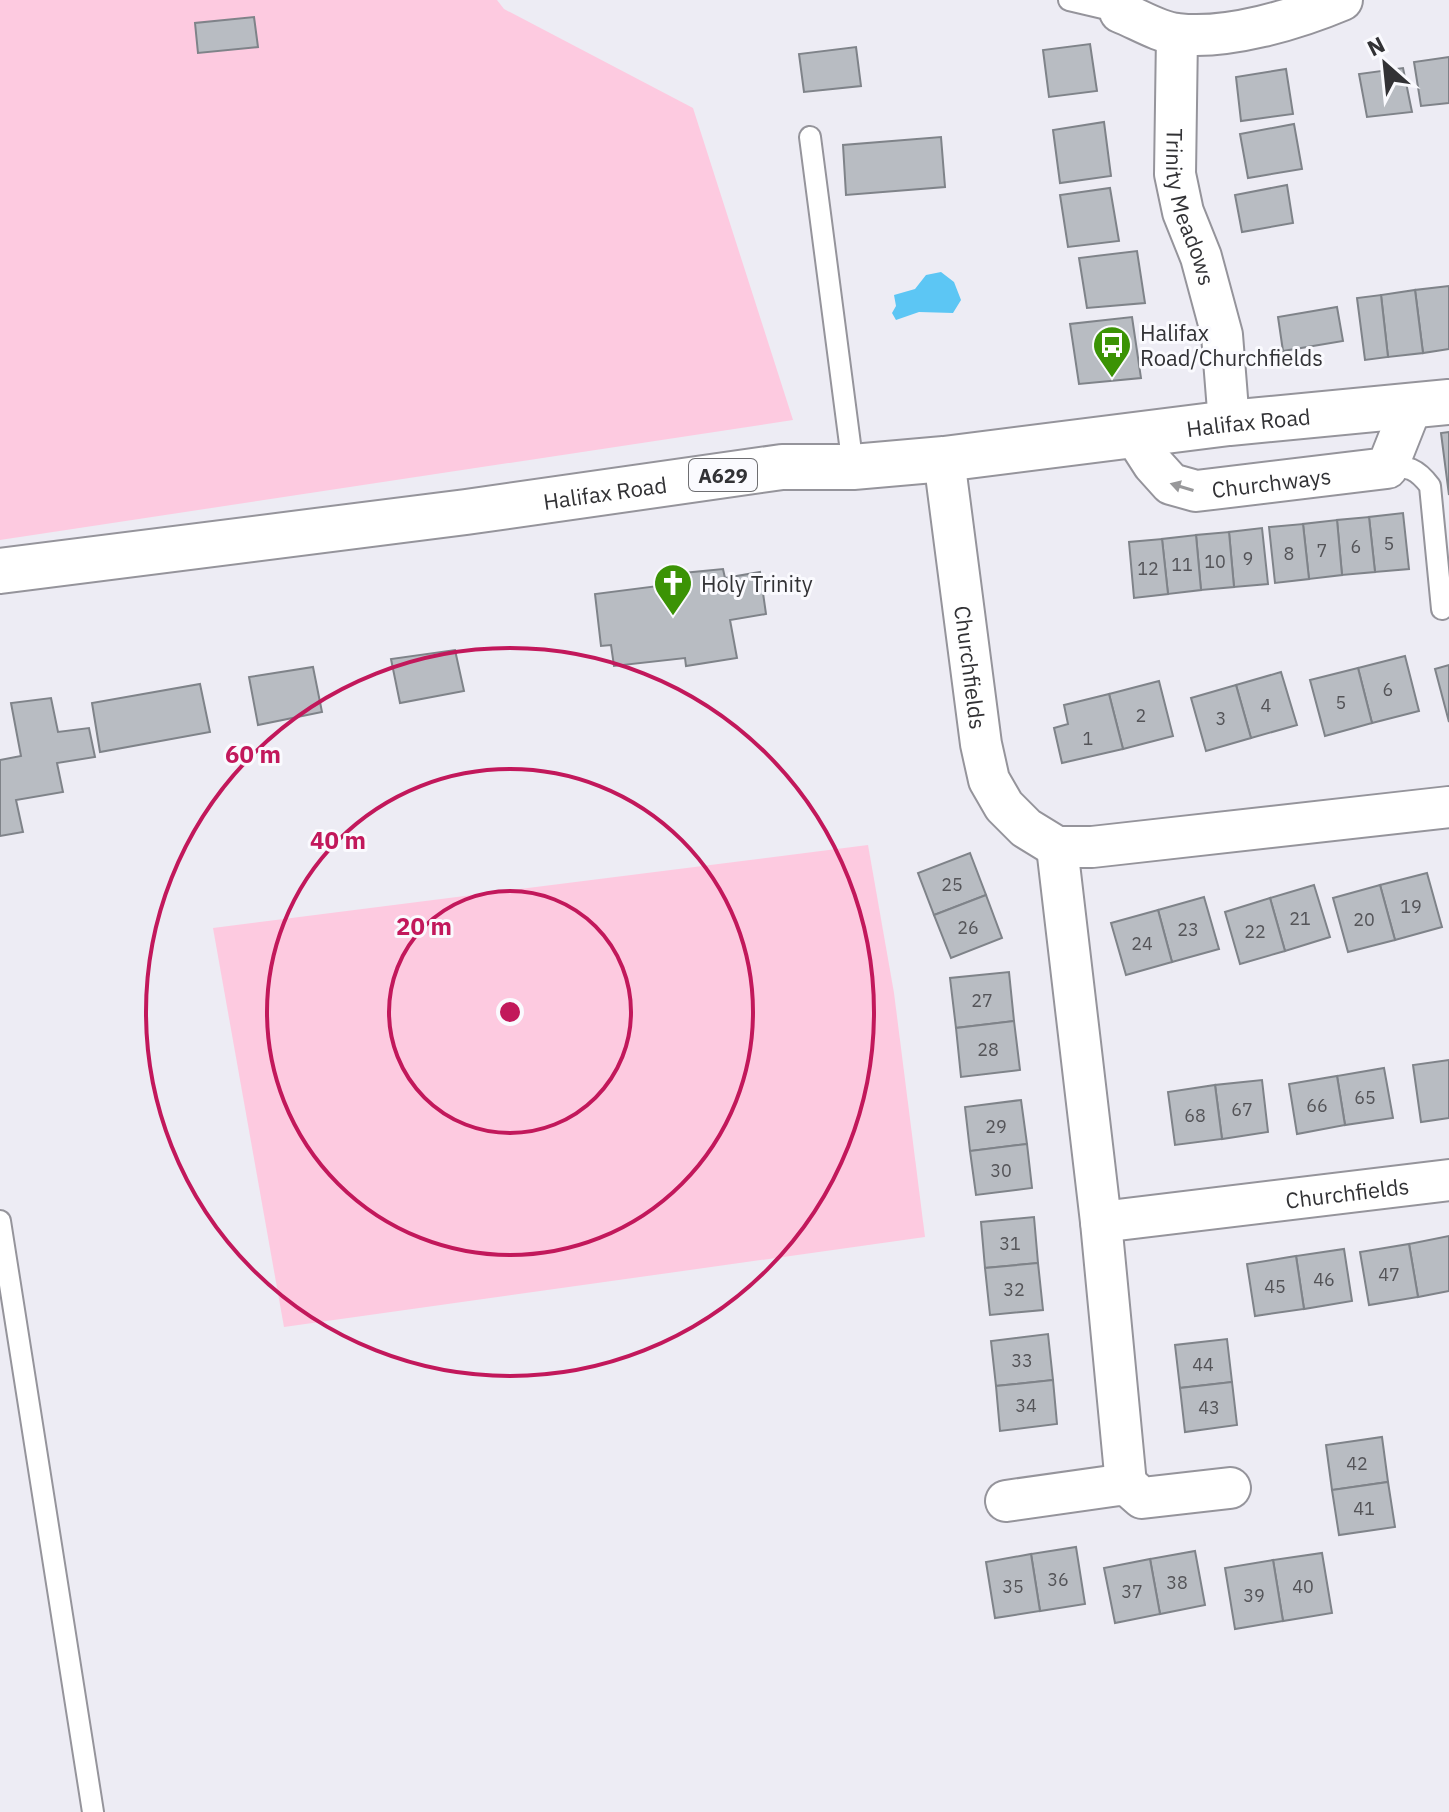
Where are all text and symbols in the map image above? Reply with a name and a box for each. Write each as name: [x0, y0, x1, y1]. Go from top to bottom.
north arrow: [1345, 24, 1425, 104]
text: N: [1362, 29, 1389, 62]
street label: Trinity Meadows: [1160, 128, 1222, 288]
place label: Halifax Road/Churchfields: [1140, 318, 1323, 372]
bus stop icon: Halifax Road/Churchfields: [1091, 324, 1133, 379]
street label: Halifax Road: [1185, 401, 1312, 443]
road number: A629: [689, 459, 757, 491]
street label: Churchways: [1210, 460, 1333, 504]
street label: Halifax Road: [541, 469, 669, 515]
one-way arrow: [1170, 480, 1194, 493]
house number: 5: [1384, 532, 1394, 555]
house number: 6: [1351, 535, 1361, 558]
house number: 7: [1317, 539, 1327, 562]
house number: 8: [1284, 542, 1294, 565]
house number: 9: [1243, 547, 1253, 570]
house number: 10: [1204, 550, 1226, 573]
house number: 11: [1171, 553, 1193, 576]
house number: 12: [1137, 557, 1159, 580]
church icon: Holy Trinity: [652, 562, 694, 617]
place label: Holy Trinity: [701, 569, 813, 598]
street label: Churchfields: [949, 604, 993, 731]
house number: 6: [1383, 678, 1393, 701]
house number: 5: [1336, 691, 1346, 714]
house number: 4: [1261, 694, 1272, 717]
house number: 2: [1136, 704, 1146, 727]
house number: 3: [1216, 707, 1226, 730]
house number: 1: [1083, 727, 1093, 750]
text: 60 m: [225, 738, 281, 770]
text: 40 m: [310, 824, 366, 856]
house number: 25: [941, 873, 963, 896]
house number: 19: [1400, 895, 1422, 918]
house number: 21: [1289, 907, 1311, 930]
house number: 20: [1353, 908, 1375, 931]
text: 20 m: [396, 910, 452, 942]
house number: 26: [957, 916, 979, 939]
house number: 23: [1177, 918, 1199, 941]
house number: 22: [1244, 920, 1266, 943]
house number: 24: [1131, 932, 1153, 955]
house number: 27: [971, 989, 993, 1012]
centre of rings: [496, 998, 524, 1026]
house number: 28: [977, 1038, 999, 1061]
house number: 65: [1354, 1086, 1376, 1109]
house number: 66: [1306, 1094, 1328, 1117]
house number: 67: [1231, 1098, 1253, 1121]
house number: 68: [1184, 1104, 1206, 1127]
house number: 29: [985, 1115, 1007, 1138]
house number: 30: [990, 1159, 1012, 1182]
street label: Churchfields: [1284, 1170, 1411, 1214]
house number: 31: [999, 1232, 1021, 1255]
house number: 47: [1378, 1263, 1400, 1286]
house number: 46: [1313, 1268, 1335, 1291]
house number: 45: [1264, 1275, 1286, 1298]
house number: 32: [1003, 1278, 1025, 1301]
house number: 33: [1011, 1349, 1033, 1372]
house number: 44: [1192, 1353, 1214, 1376]
house number: 34: [1015, 1394, 1037, 1417]
house number: 43: [1198, 1396, 1220, 1419]
house number: 42: [1346, 1452, 1368, 1475]
house number: 41: [1353, 1497, 1375, 1520]
house number: 36: [1047, 1568, 1069, 1591]
house number: 38: [1166, 1571, 1188, 1594]
house number: 35: [1002, 1575, 1024, 1598]
house number: 40: [1292, 1575, 1314, 1598]
house number: 37: [1121, 1580, 1143, 1603]
house number: 39: [1243, 1584, 1265, 1607]

